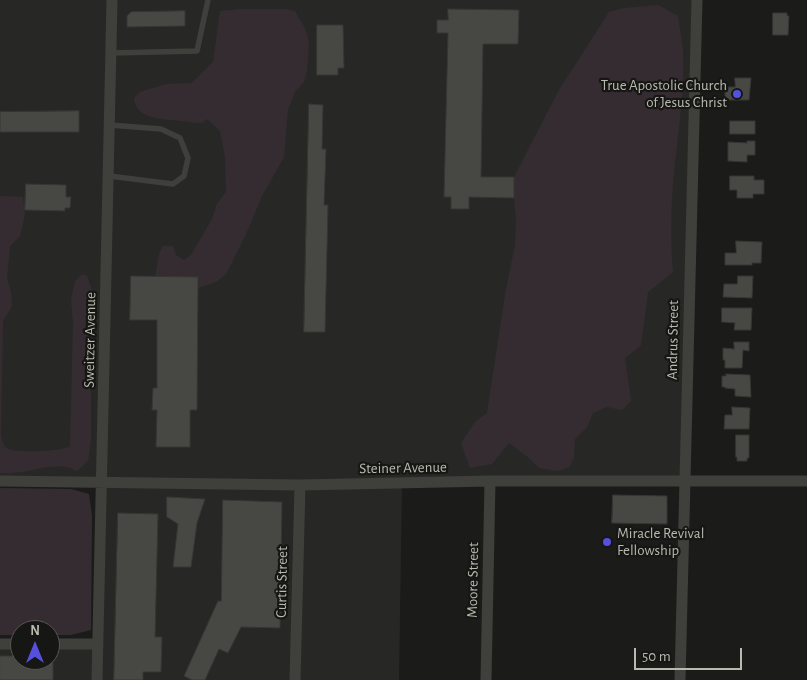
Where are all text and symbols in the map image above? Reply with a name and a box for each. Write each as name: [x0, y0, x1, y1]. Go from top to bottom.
place label: True Apostolic Church of Jesus Christ: [601, 76, 727, 111]
marker: True Apostolic Church of Jesus Christ: [731, 88, 743, 100]
street label: Sweitzer Avenue: [80, 292, 100, 388]
street label: Andrus Street: [663, 300, 683, 380]
street label: Steiner Avenue: [359, 458, 447, 478]
place label: Miracle Revival Fellowship: [617, 524, 704, 559]
marker: Miracle Revival Fellowship: [601, 536, 613, 548]
street label: Moore Street: [463, 542, 483, 618]
street label: Curtis Street: [272, 546, 292, 618]
north arrow: [10, 620, 60, 670]
text: N: [30, 624, 40, 638]
scale bar: [637, 638, 744, 670]
text: 50 m: [642, 649, 671, 664]

